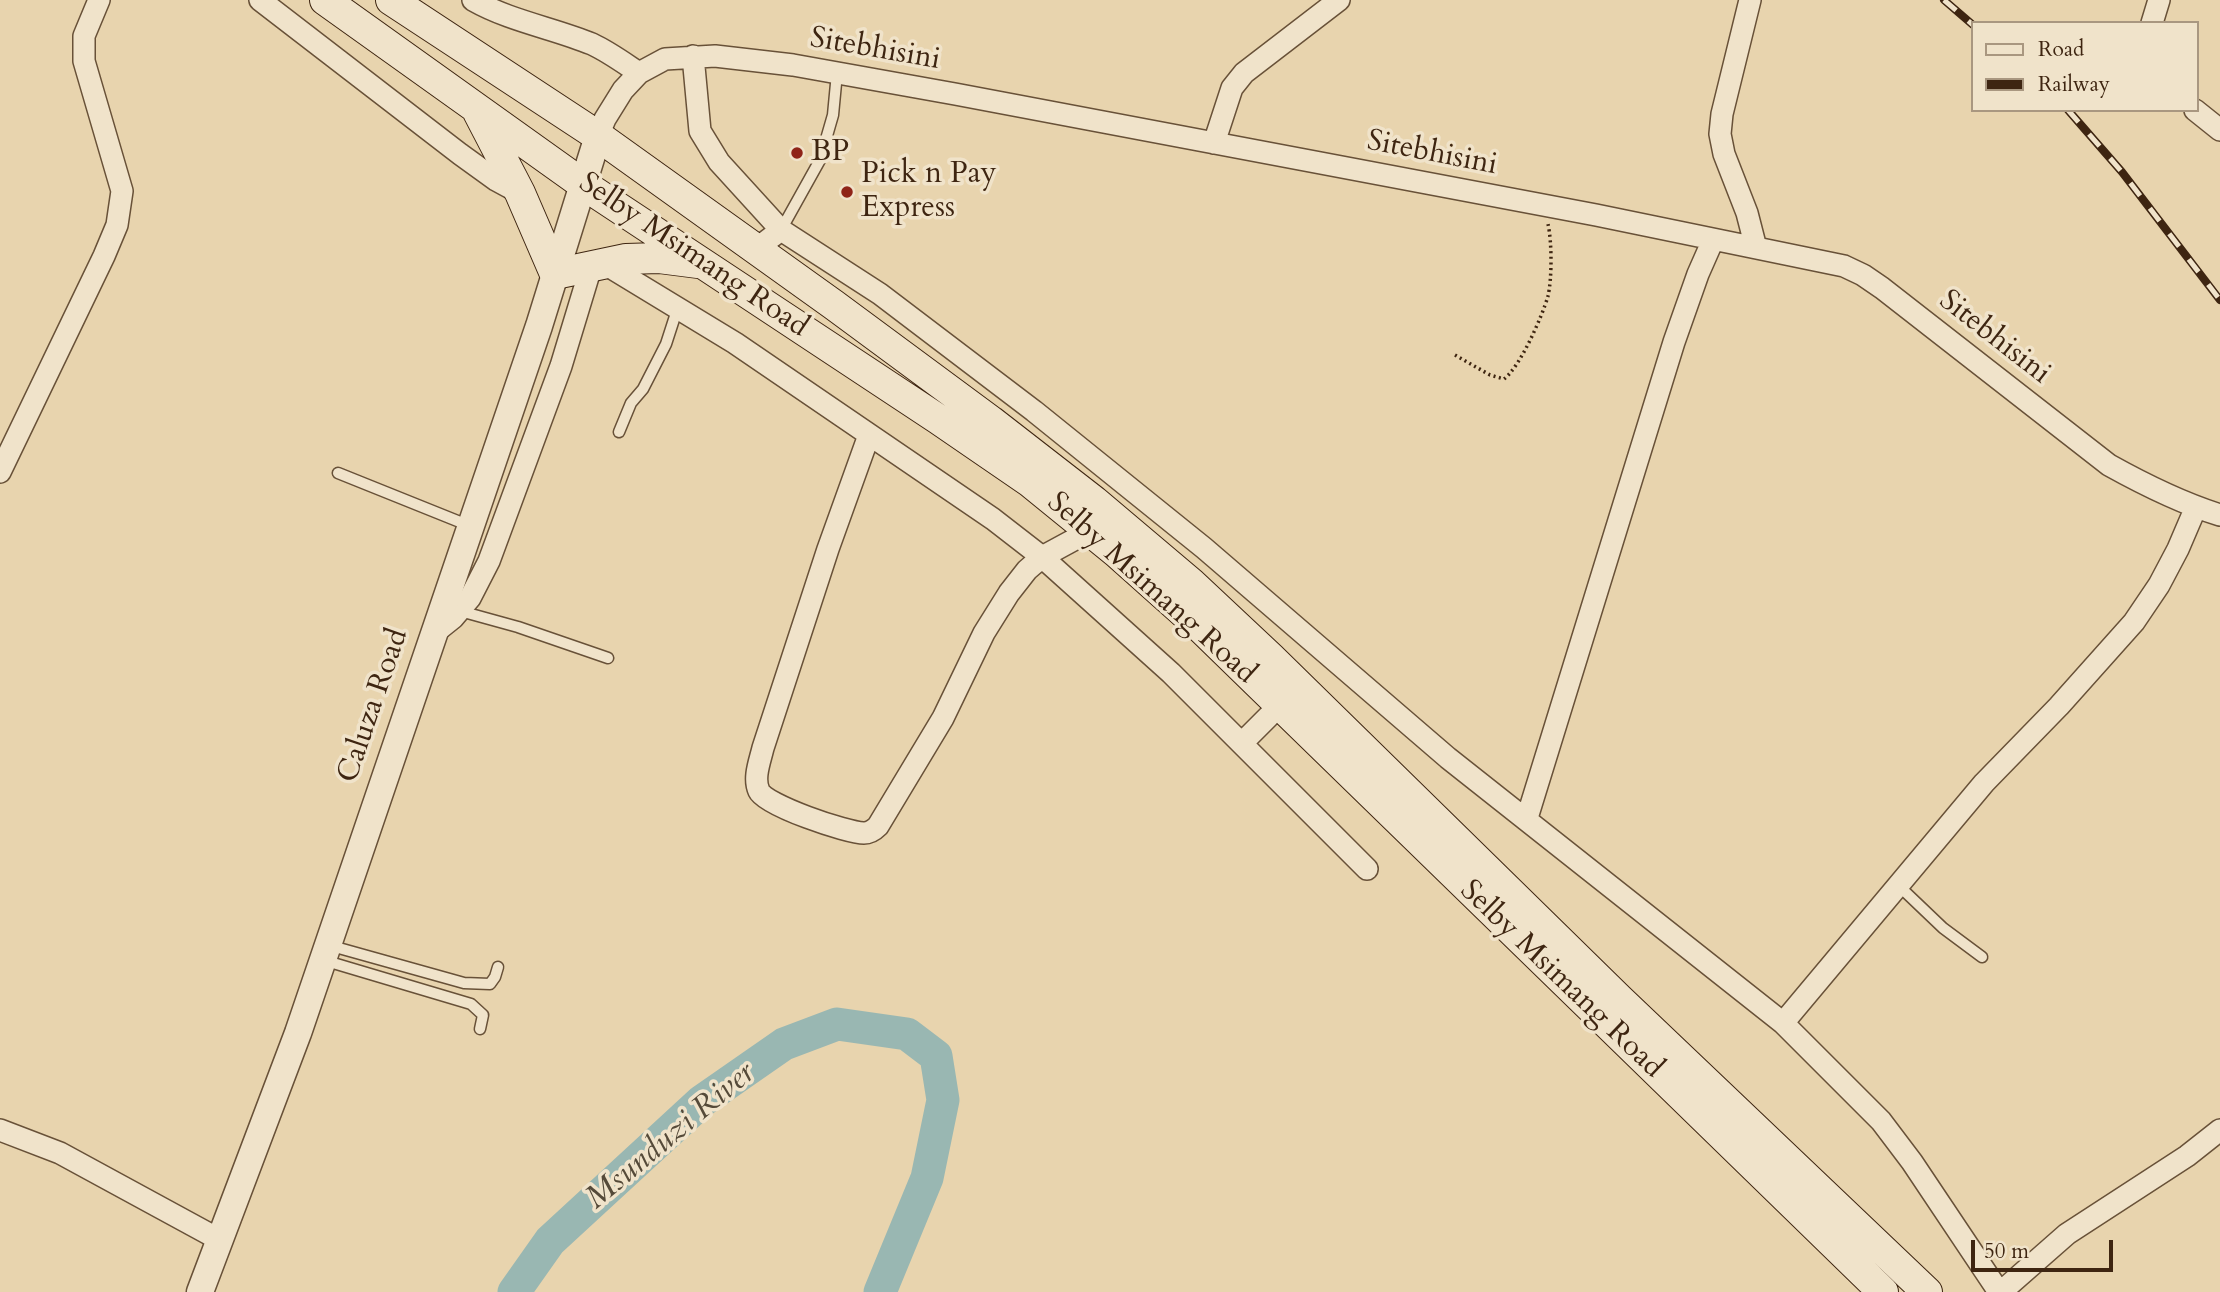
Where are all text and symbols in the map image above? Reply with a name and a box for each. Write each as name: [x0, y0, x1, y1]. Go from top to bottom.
street label: Sitebhisini: [807, 21, 943, 79]
legend: [1972, 21, 2199, 112]
text: Road: [2038, 35, 2084, 64]
text: Railway: [2038, 70, 2110, 99]
street label: Sitebhisini: [1364, 124, 1500, 184]
place label: BP: [811, 135, 849, 171]
marker: BP: [789, 145, 805, 161]
place label: Pick n Pay Express: [861, 157, 997, 228]
street label: Selby Msimang Road: [571, 166, 815, 346]
marker: Pick n Pay Express: [839, 184, 855, 200]
street label: Sitebhisini: [1931, 283, 2057, 393]
street label: Selby Msimang Road: [1039, 486, 1263, 692]
street label: Caluza Road: [331, 624, 417, 788]
street label: Selby Msimang Road: [1452, 874, 1670, 1086]
water label: Msunduzi River: [579, 1055, 763, 1219]
scale bar: [1975, 1226, 2117, 1270]
text: 50 m: [1984, 1237, 2029, 1266]

